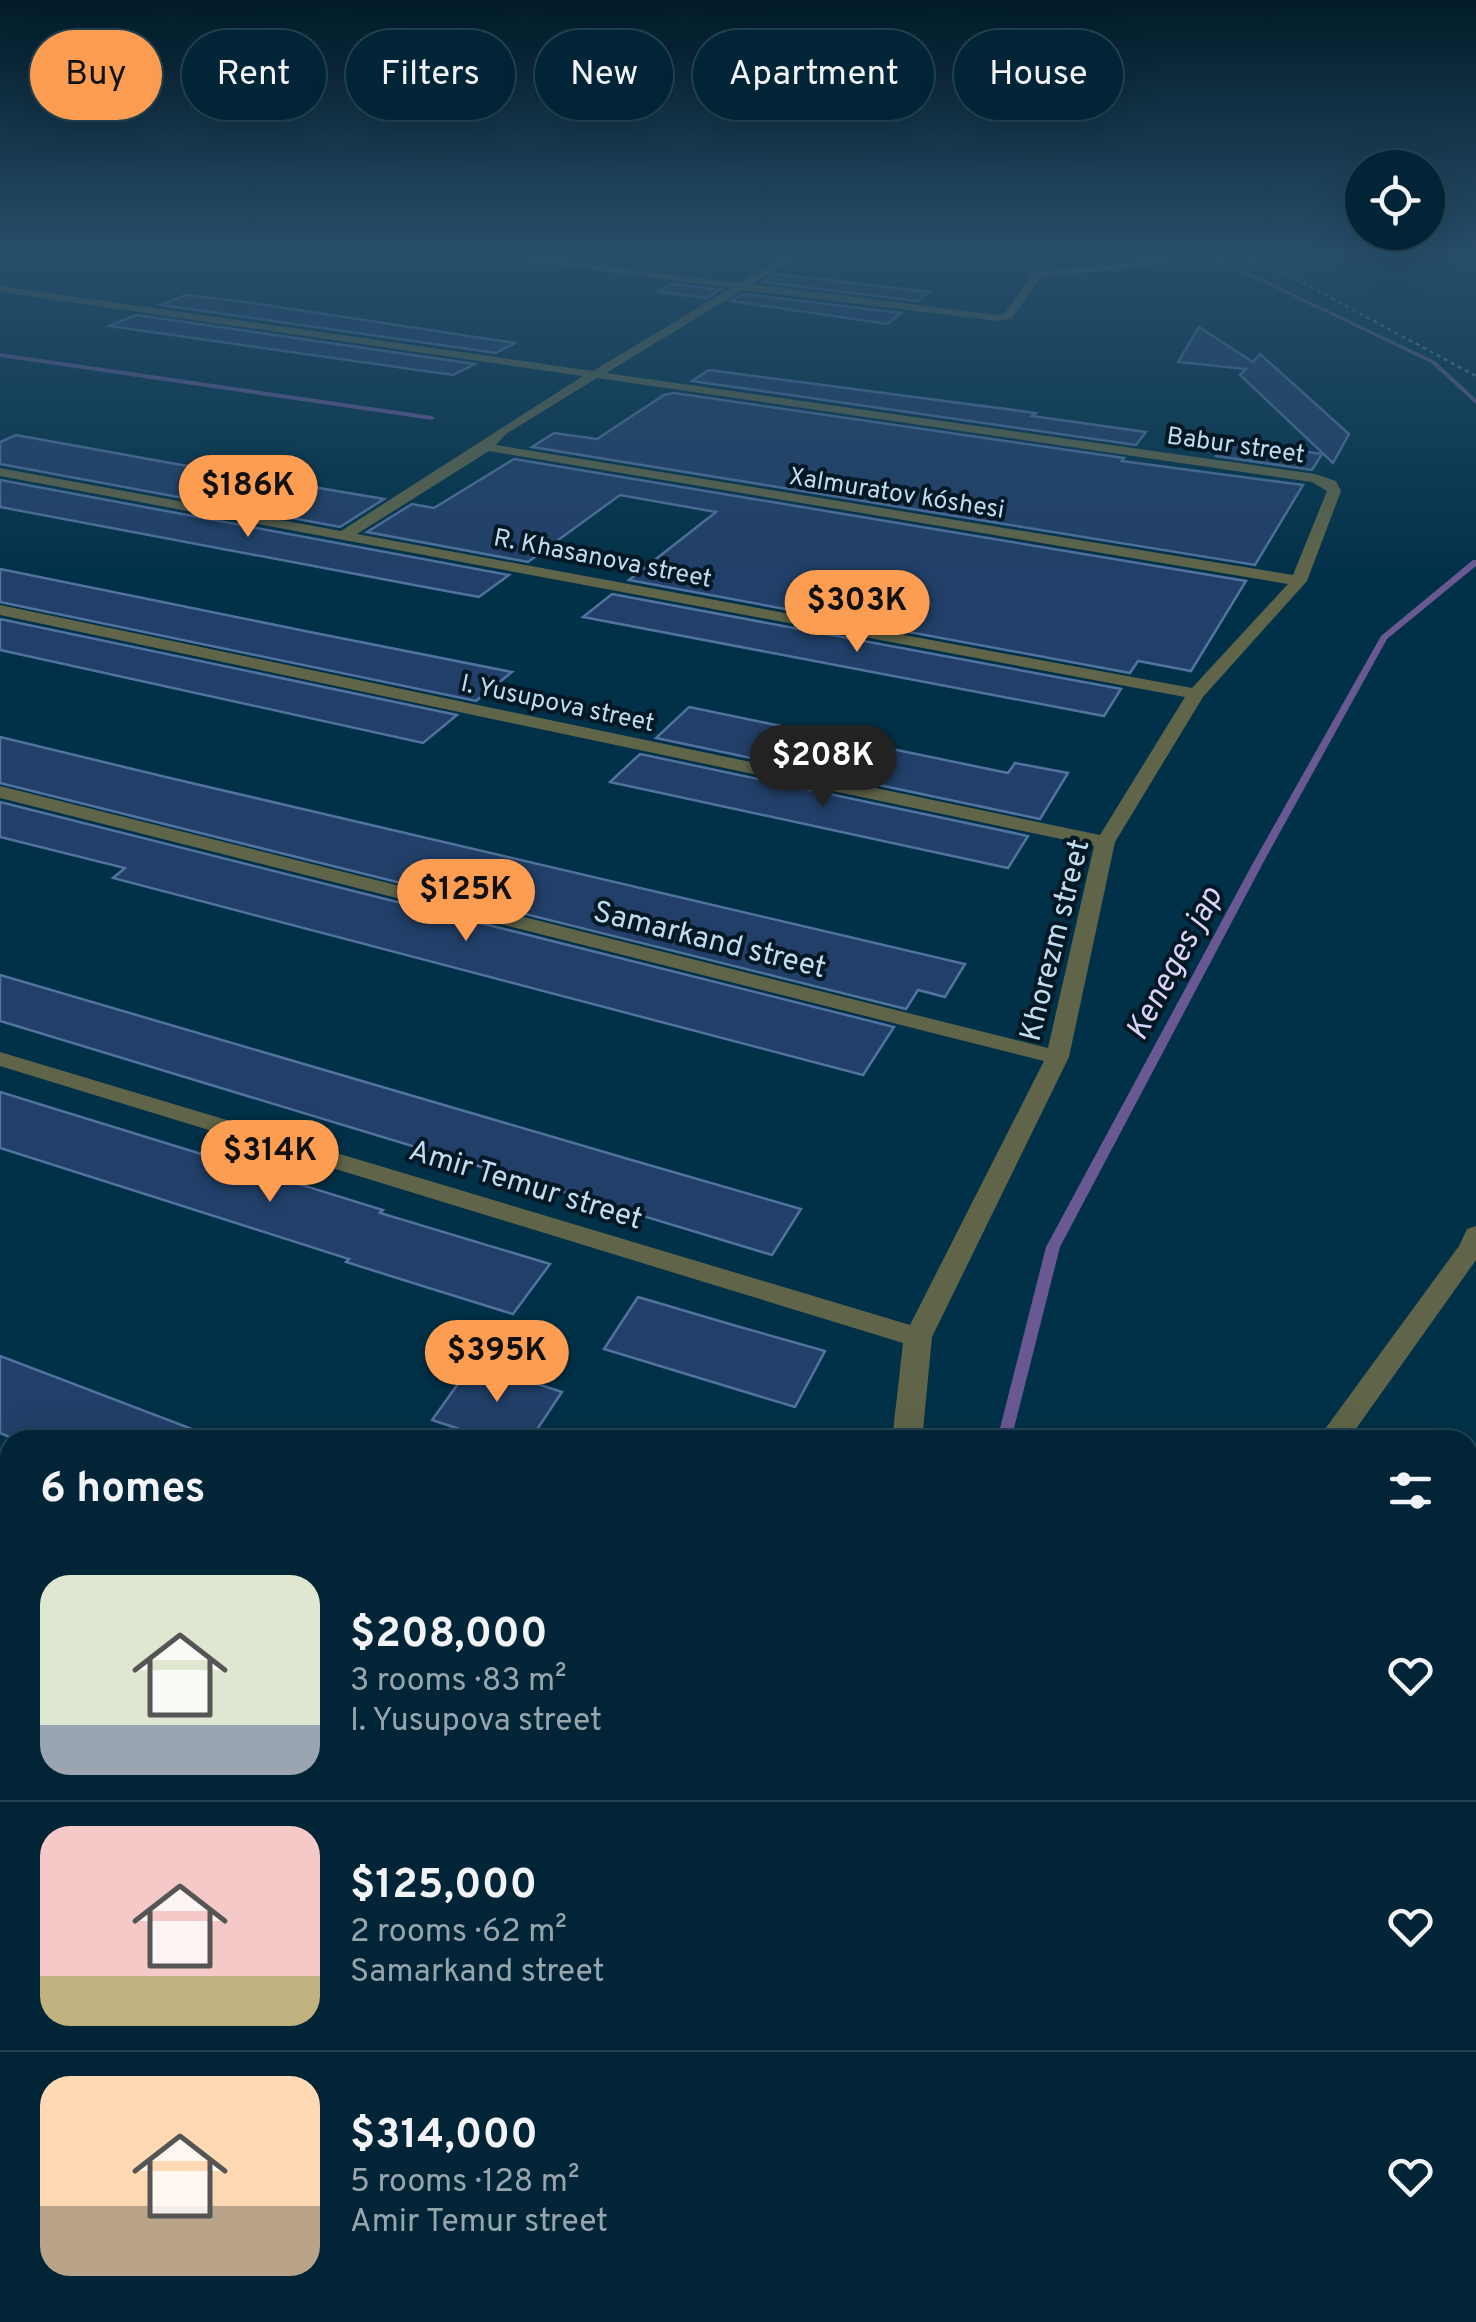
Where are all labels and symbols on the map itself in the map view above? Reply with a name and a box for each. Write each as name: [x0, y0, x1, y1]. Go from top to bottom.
street label: Babur street: [1164, 421, 1307, 473]
pin: $186K: [178, 455, 318, 540]
street label: Xalmuratov kóshesi: [787, 462, 1006, 528]
street label: R. Khasanova street: [491, 523, 714, 597]
pin: $303K: [787, 570, 927, 655]
street label: I. Yusupova street: [458, 669, 657, 741]
pin: $208K: [753, 725, 893, 810]
street label: Khorezm street: [1013, 836, 1099, 1045]
pin: $125K: [396, 859, 536, 944]
water label: Keneges jap: [1119, 880, 1233, 1048]
street label: Samarkand street: [589, 895, 830, 988]
pin: $314K: [200, 1120, 340, 1205]
street label: Amir Temur street: [404, 1133, 646, 1239]
pin: $395K: [427, 1320, 567, 1405]

